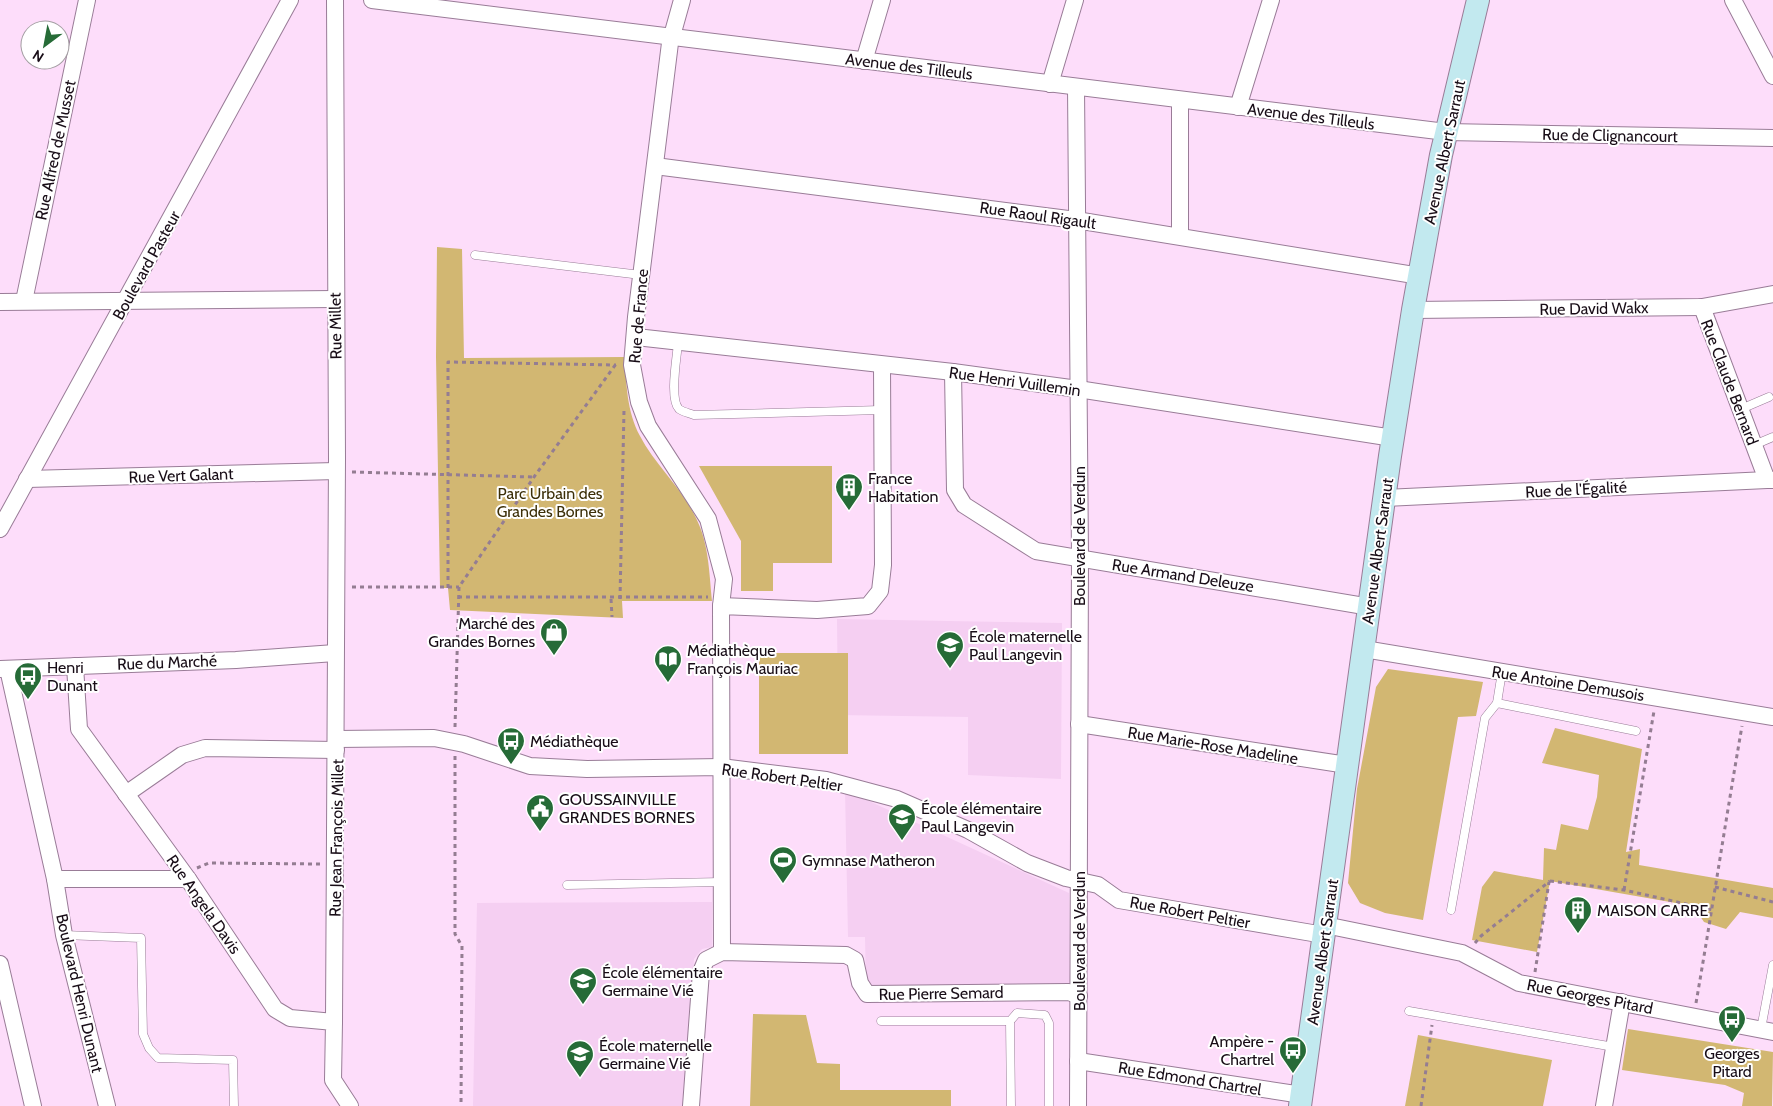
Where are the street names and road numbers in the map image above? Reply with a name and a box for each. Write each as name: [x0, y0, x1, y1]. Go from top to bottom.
street label: Avenue des Tilleuls: [844, 49, 974, 84]
street label: Avenue Albert Sarraut: [1420, 77, 1469, 226]
street label: Rue Alfred de Musset: [31, 78, 80, 222]
street label: Avenue des Tilleuls: [1246, 99, 1376, 134]
street label: Rue de Clignancourt: [1542, 125, 1679, 146]
street label: Rue Raoul Rigault: [978, 198, 1098, 233]
street label: Boulevard Pasteur: [109, 207, 185, 323]
street label: Rue de France: [625, 268, 652, 364]
street label: Rue Millet: [325, 292, 346, 360]
street label: Rue David Wakx: [1539, 298, 1649, 319]
street label: Rue Claude Bernard: [1697, 317, 1762, 448]
street label: Rue Henri Vuillemin: [948, 363, 1082, 400]
street label: Rue Vert Galant: [128, 464, 234, 487]
street label: Boulevard de Verdun: [1070, 466, 1089, 606]
street label: Avenue Albert Sarraut: [1358, 476, 1397, 625]
street label: Rue de l'Égalité: [1525, 477, 1627, 502]
street label: Rue Armand Deleuze: [1111, 555, 1255, 596]
street label: Rue du Marché: [117, 651, 217, 674]
street label: Rue Antoine Demusois: [1490, 662, 1646, 705]
street label: Rue Marie-Rose Madeline: [1126, 723, 1299, 768]
street label: Rue Jean François Millet: [326, 758, 347, 917]
street label: Rue Robert Peltier: [720, 760, 844, 796]
street label: Rue Angela Davis: [162, 851, 245, 958]
street label: Boulevard de Verdun: [1070, 871, 1089, 1011]
street label: Avenue Albert Sarraut: [1303, 877, 1342, 1026]
street label: Rue Robert Peltier: [1128, 893, 1252, 933]
street label: Boulevard Henri Dunant: [52, 912, 107, 1075]
street label: Rue Georges Pitard: [1525, 975, 1654, 1018]
street label: Rue Pierre Semard: [878, 983, 1004, 1004]
street label: Rue Edmond Chartrel: [1117, 1058, 1263, 1099]

